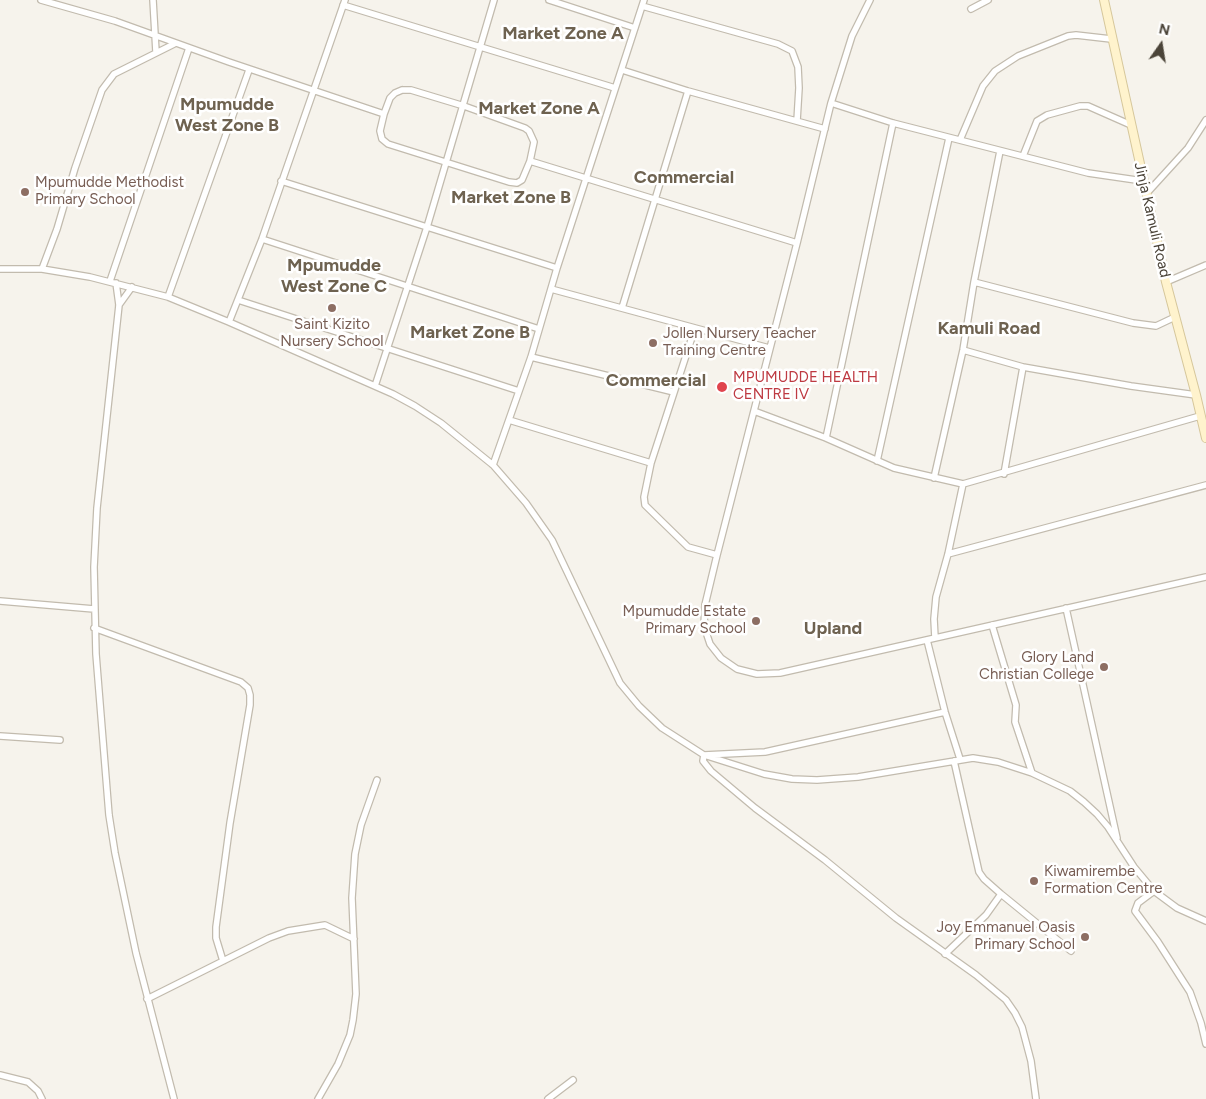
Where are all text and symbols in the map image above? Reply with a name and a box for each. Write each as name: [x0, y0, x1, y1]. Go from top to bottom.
north arrow: [1136, 20, 1186, 70]
text: N: [1157, 20, 1172, 39]
district label: Market Zone A: [502, 23, 624, 45]
district label: Mpumudde West Zone B: [175, 94, 279, 136]
district label: Market Zone A: [478, 98, 600, 120]
street label: Jinja Kamuli Road: [1130, 161, 1174, 279]
district label: Commercial: [634, 167, 734, 189]
place label: Mpumudde Methodist Primary School: [35, 174, 184, 209]
marker: Mpumudde Methodist Primary School: [19, 186, 31, 198]
district label: Market Zone B: [451, 187, 571, 209]
district label: Mpumudde West Zone C: [281, 255, 387, 298]
marker: Saint Kizito Nursery School: [326, 302, 338, 314]
place label: Saint Kizito Nursery School: [280, 316, 384, 351]
district label: Kamuli Road: [938, 318, 1040, 340]
district label: Market Zone B: [410, 322, 530, 344]
place label: Jollen Nursery Teacher Training Centre: [663, 325, 816, 360]
marker: Jollen Nursery Teacher Training Centre: [647, 337, 659, 349]
place label: MPUMUDDE HEALTH CENTRE IV: [733, 369, 878, 404]
district label: Commercial: [606, 370, 706, 392]
marker: MPUMUDDE HEALTH CENTRE IV: [715, 380, 729, 394]
place label: Mpumudde Estate Primary School: [622, 603, 746, 638]
marker: Mpumudde Estate Primary School: [750, 615, 762, 627]
district label: Upland: [804, 618, 862, 640]
place label: Glory Land Christian College: [979, 649, 1094, 684]
marker: Glory Land Christian College: [1098, 661, 1110, 673]
place label: Kiwamirembe Formation Centre: [1044, 863, 1162, 898]
marker: Kiwamirembe Formation Centre: [1028, 875, 1040, 887]
place label: Joy Emmanuel Oasis Primary School: [936, 919, 1075, 954]
marker: Joy Emmanuel Oasis Primary School: [1079, 931, 1091, 943]

